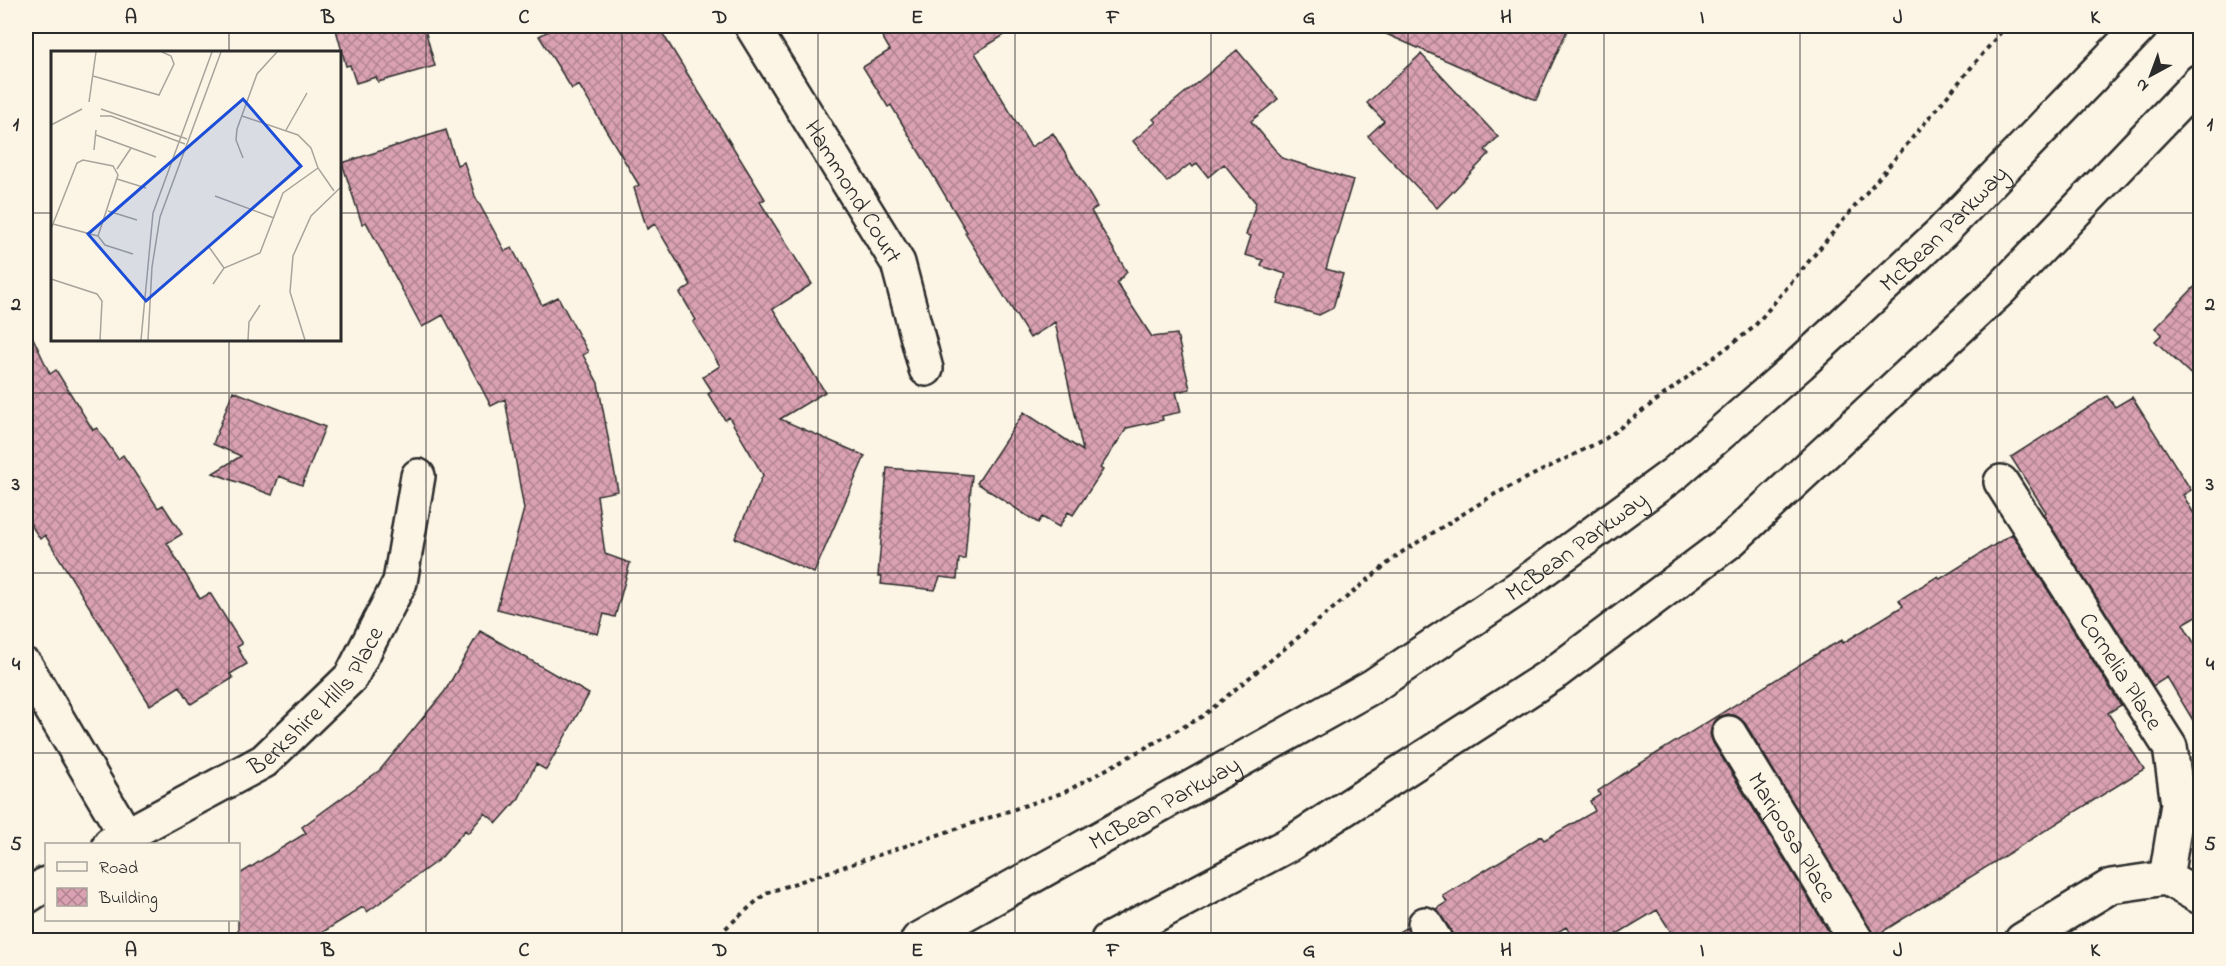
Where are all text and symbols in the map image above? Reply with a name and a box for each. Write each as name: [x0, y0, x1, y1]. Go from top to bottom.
text: A: [125, 4, 137, 33]
text: B: [320, 4, 335, 33]
text: C: [519, 4, 530, 33]
text: D: [712, 4, 727, 33]
text: E: [911, 4, 923, 33]
text: F: [1106, 4, 1120, 33]
text: G: [1303, 4, 1316, 33]
text: H: [1500, 4, 1512, 33]
text: I: [1700, 4, 1705, 33]
text: J: [1893, 4, 1903, 33]
text: K: [2090, 4, 2101, 33]
north arrow: [2121, 45, 2181, 105]
inset map: [51, 51, 340, 340]
text: N: [2130, 72, 2154, 97]
text: 1: [13, 111, 20, 140]
text: 1: [2207, 111, 2214, 140]
street label: Hammond Court: [794, 114, 909, 271]
street label: McBean Parkway: [1873, 158, 2018, 302]
text: 2: [10, 291, 21, 320]
text: 2: [2204, 291, 2215, 320]
text: 3: [11, 471, 20, 500]
text: 3: [2205, 471, 2214, 500]
street label: McBean Parkway: [1500, 484, 1656, 612]
street label: Cornelia Place: [2069, 606, 2170, 738]
street label: Berkshire Hills Place: [242, 621, 394, 787]
text: 4: [12, 651, 21, 680]
text: 4: [2206, 651, 2215, 680]
street label: McBean Parkway: [1083, 748, 1248, 861]
street label: Mariposa Place: [1737, 767, 1844, 910]
text: 5: [10, 831, 22, 860]
text: 5: [2204, 831, 2216, 860]
legend: [45, 843, 240, 921]
text: Road: [99, 856, 138, 882]
text: Building: [98, 886, 158, 913]
text: A: [125, 937, 137, 966]
text: B: [320, 937, 335, 966]
text: C: [519, 937, 530, 966]
text: D: [712, 937, 727, 966]
text: E: [911, 937, 923, 966]
text: F: [1106, 937, 1120, 966]
text: G: [1303, 937, 1316, 966]
text: H: [1500, 937, 1512, 966]
text: I: [1700, 937, 1705, 966]
text: J: [1893, 937, 1903, 966]
text: K: [2090, 937, 2101, 966]

